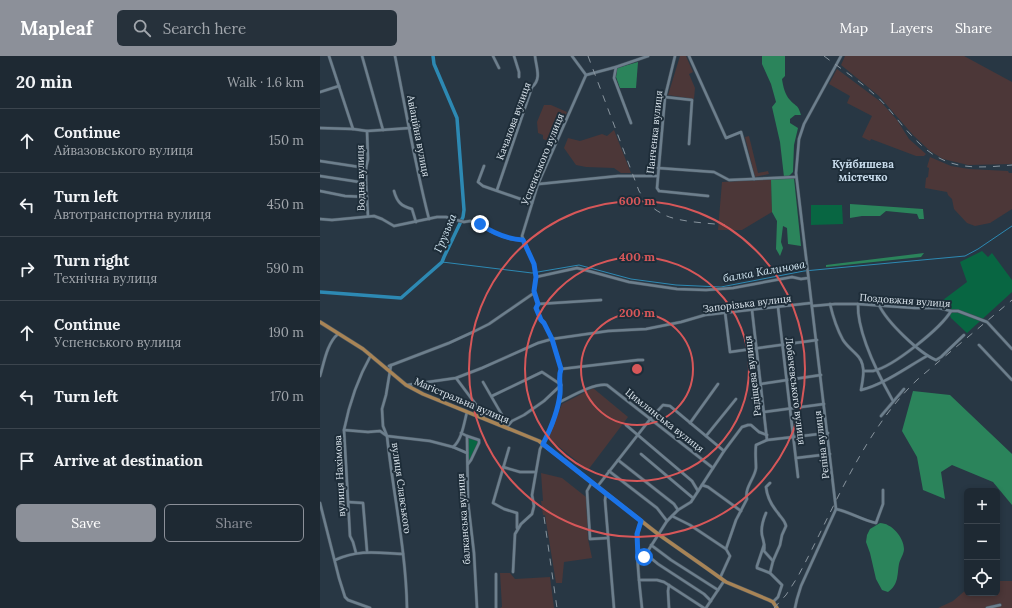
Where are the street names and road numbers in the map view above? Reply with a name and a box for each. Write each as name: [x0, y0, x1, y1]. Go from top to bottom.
street label: Качалова вулиця: [493, 81, 534, 162]
street label: Панченка вулиця: [644, 90, 665, 174]
street label: Авіаційна вулиця: [404, 93, 433, 178]
street label: Успенського вулиця: [518, 111, 567, 208]
street label: Водна вулиця: [353, 145, 368, 211]
street label: Поздовжня вулиця: [859, 291, 951, 310]
street label: Запорізька вулиця: [702, 292, 792, 315]
street label: Радіщева вулиця: [741, 335, 764, 417]
street label: Лобачевського вулиця: [782, 337, 809, 445]
street label: Магістральна вулиця: [412, 375, 511, 426]
street label: Цимлянська вулиця: [623, 386, 707, 455]
street label: Рєпіна вулиця: [811, 410, 832, 480]
street label: вулиця Нахімова: [331, 435, 348, 517]
street label: вулиця Славського: [389, 442, 414, 535]
street label: балканська вулиця: [454, 473, 473, 565]

